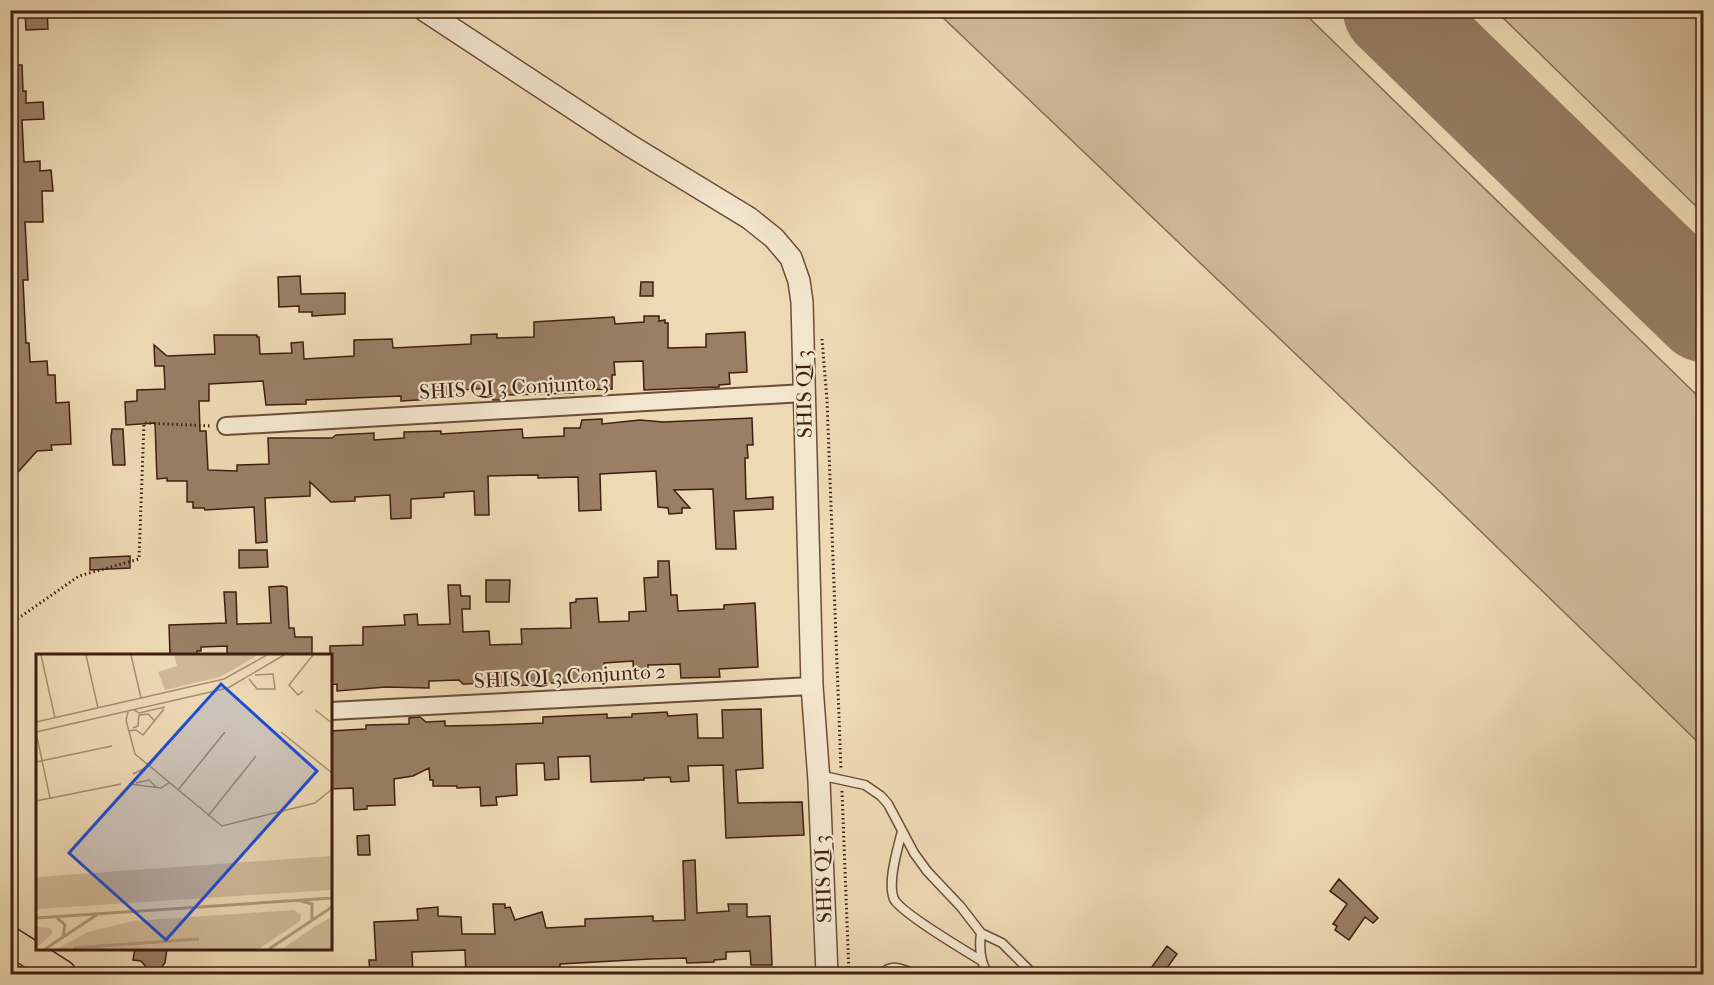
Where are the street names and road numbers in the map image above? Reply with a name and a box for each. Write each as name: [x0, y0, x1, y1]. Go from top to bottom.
street label: SHIS QI 3: [791, 350, 817, 438]
street label: SHIS QI 3 Conjunto 3: [418, 370, 610, 404]
street label: SHIS QI 3 Conjunto 2: [473, 659, 667, 693]
street label: SHIS QI 3: [809, 834, 837, 924]

